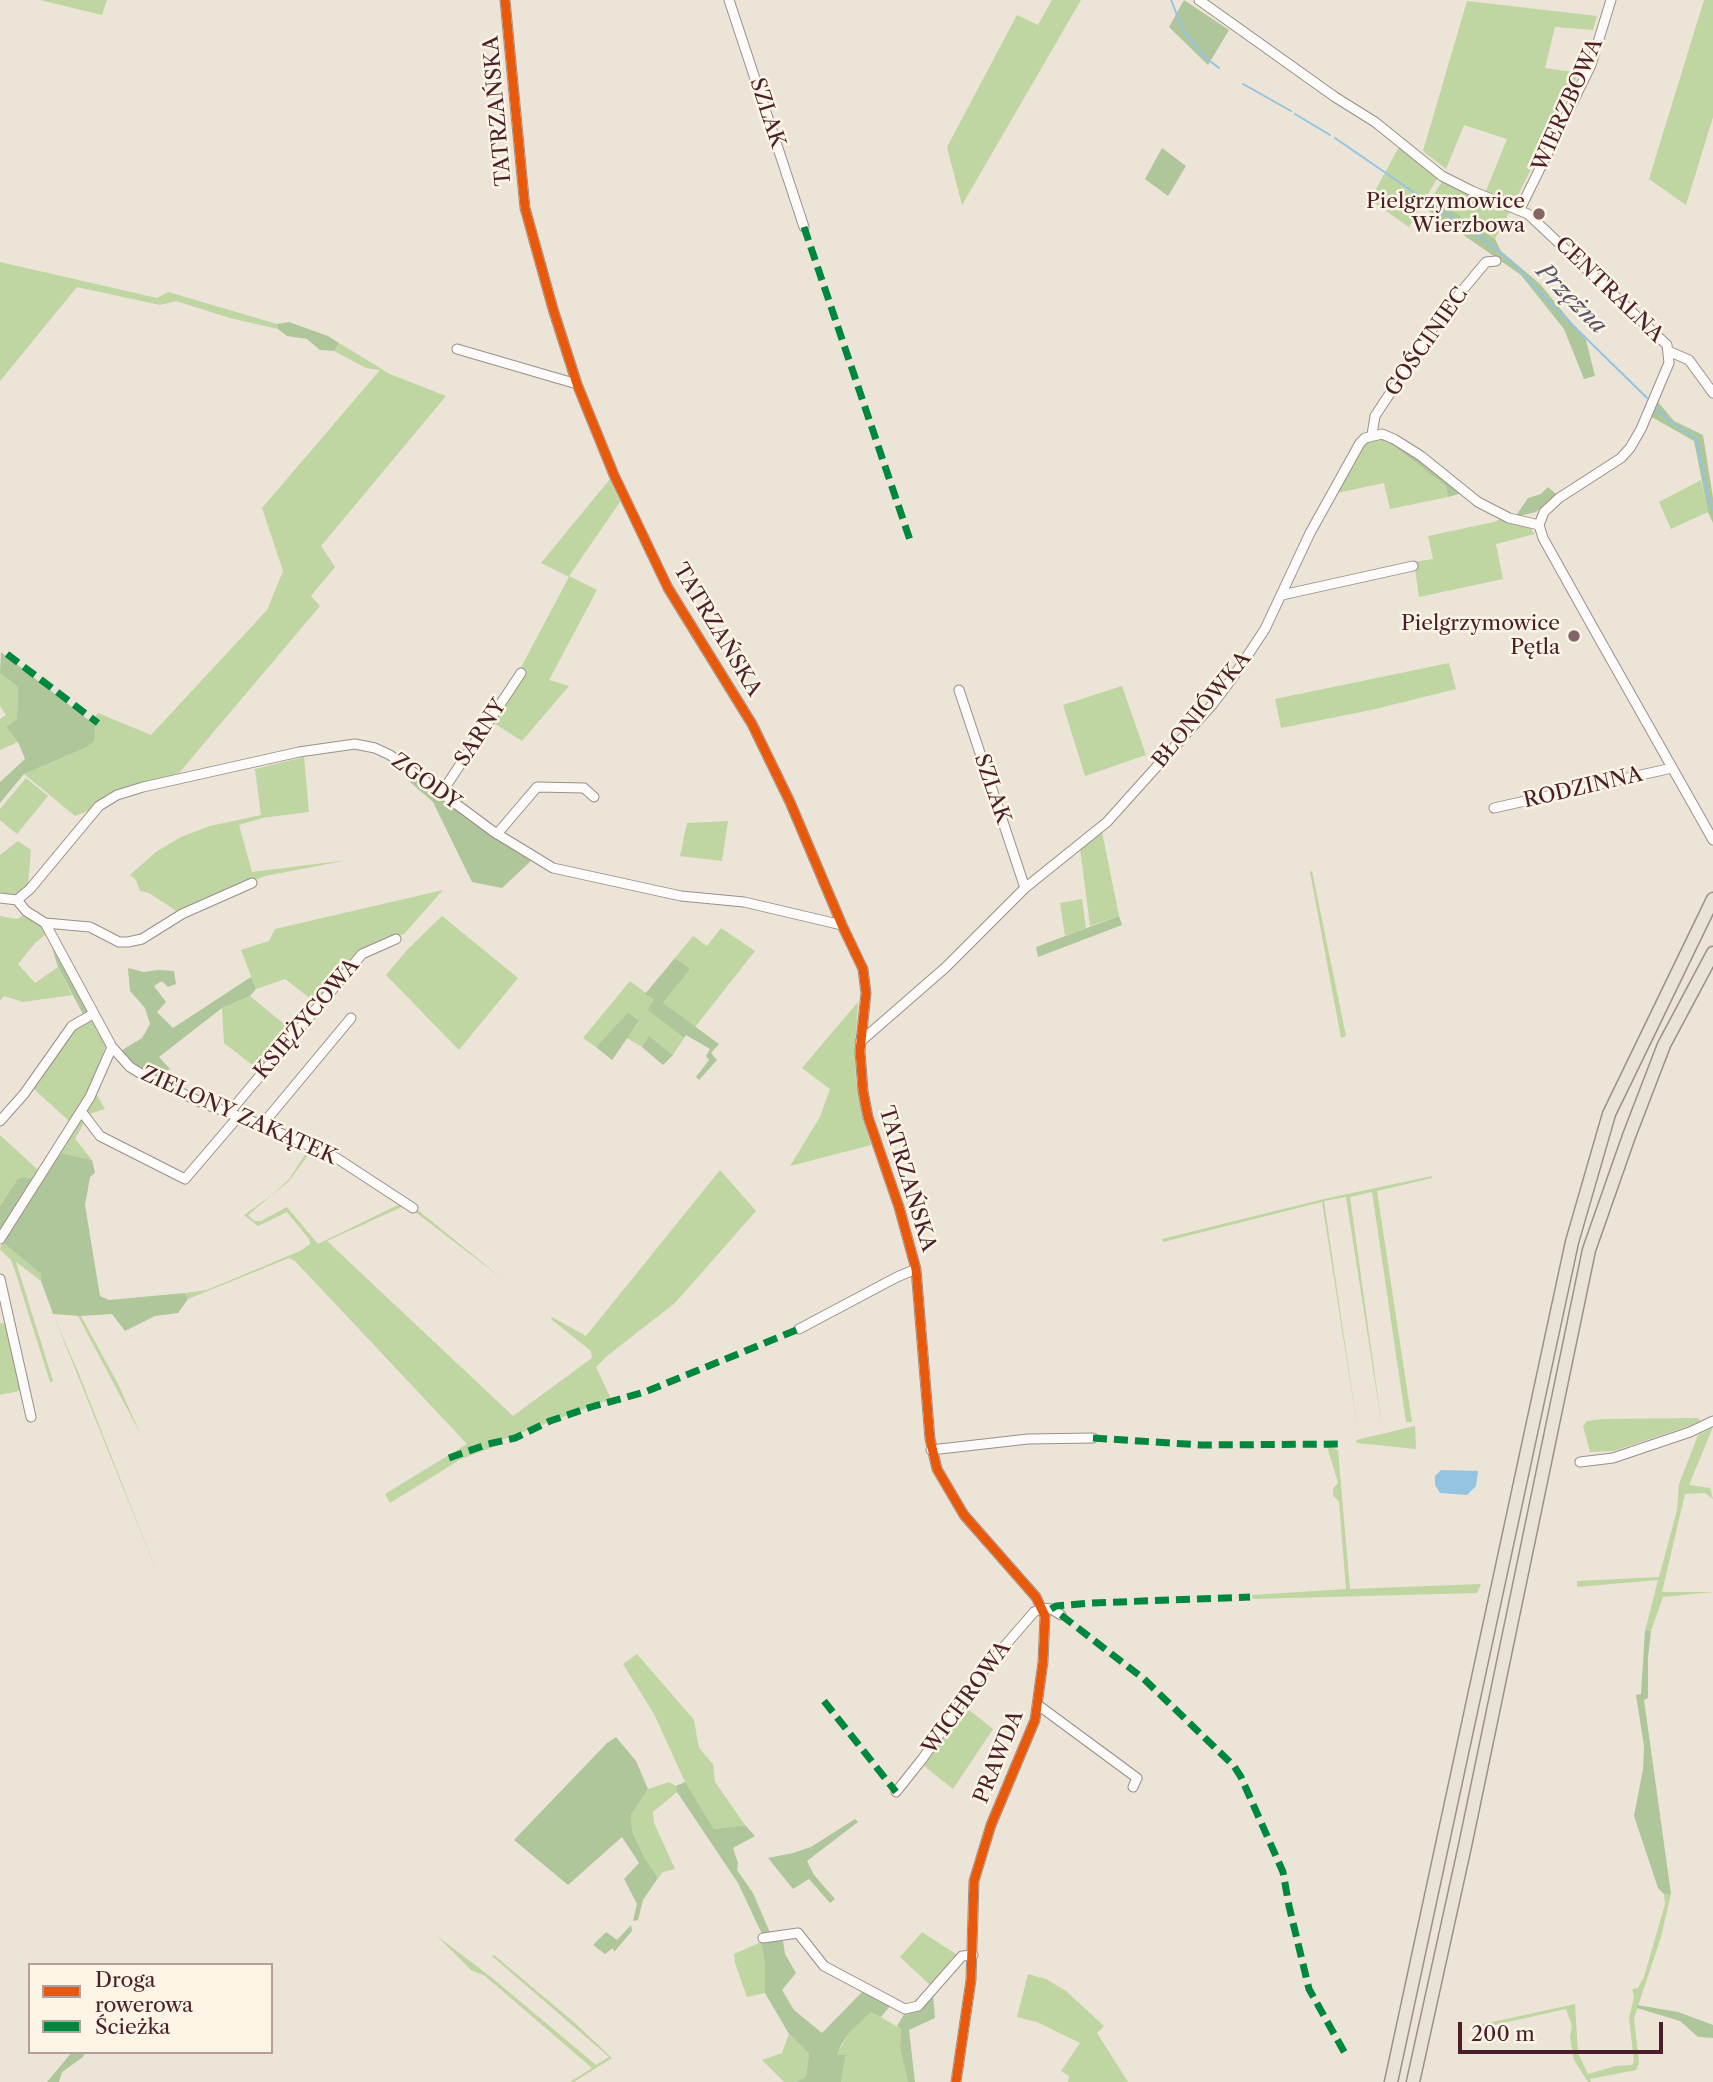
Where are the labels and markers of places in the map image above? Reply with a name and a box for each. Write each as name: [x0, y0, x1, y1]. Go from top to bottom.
place label: Pielgrzymowice Wierzbowa: [1366, 189, 1525, 239]
marker: Pielgrzymowice Wierzbowa: [1531, 206, 1547, 222]
place label: Pielgrzymowice Pętla: [1401, 611, 1560, 661]
marker: Pielgrzymowice Pętla: [1566, 628, 1582, 644]

